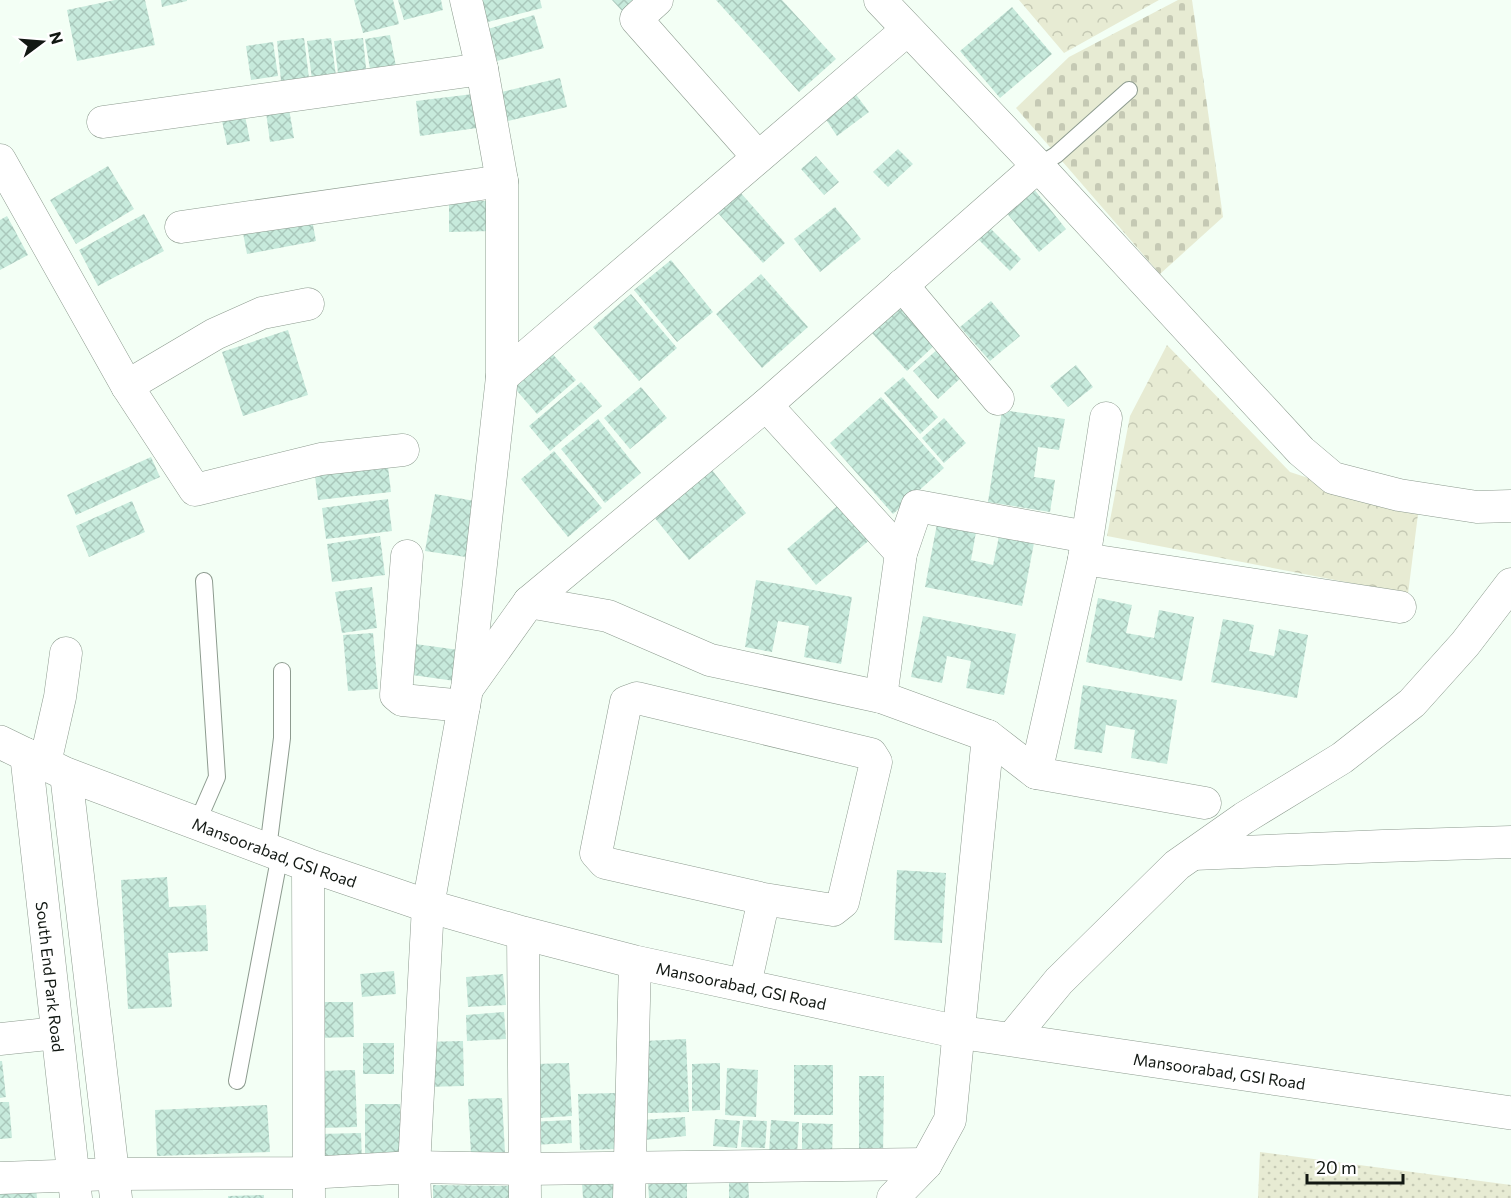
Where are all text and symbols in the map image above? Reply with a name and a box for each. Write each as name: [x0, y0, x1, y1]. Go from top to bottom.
north arrow: [12, 12, 72, 72]
text: N: [46, 29, 68, 46]
street label: Mansoorabad, GSI Road: [190, 813, 359, 890]
street label: South End Park Road: [33, 900, 69, 1053]
street label: Mansoorabad, GSI Road: [654, 957, 828, 1013]
street label: Mansoorabad, GSI Road: [1132, 1048, 1307, 1092]
scale bar: [1307, 1147, 1403, 1185]
text: 20 m: [1316, 1156, 1357, 1178]

